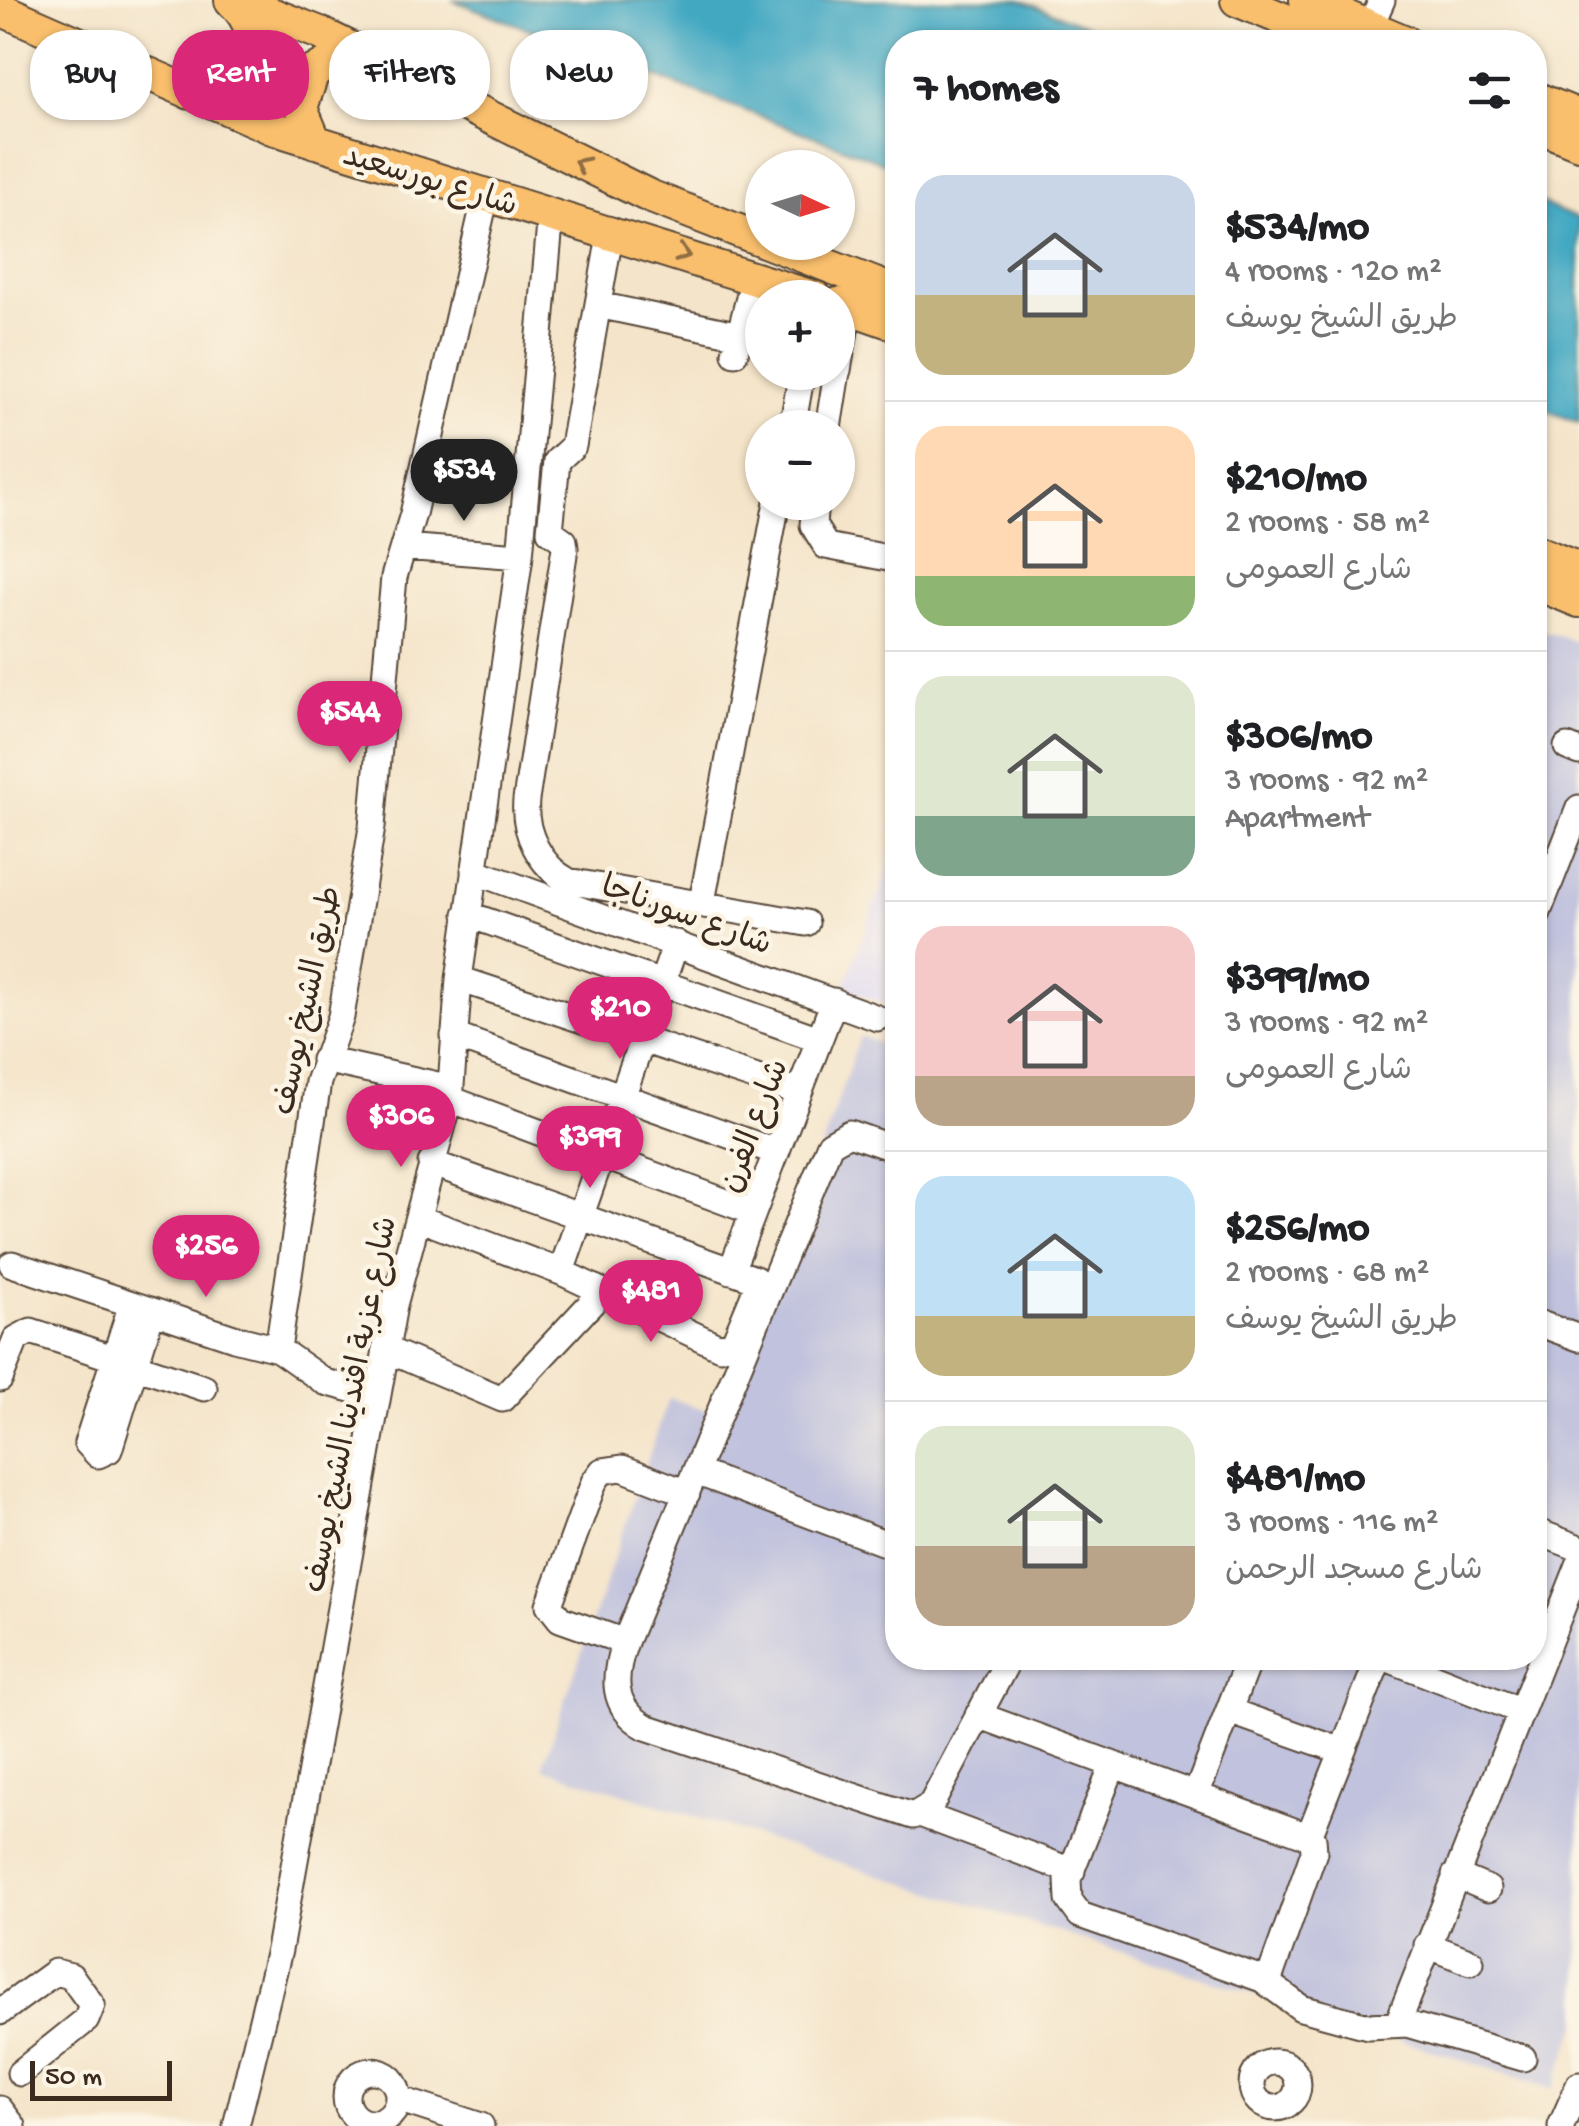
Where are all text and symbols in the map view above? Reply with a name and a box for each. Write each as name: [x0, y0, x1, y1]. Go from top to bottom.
chip: Buy: [30, 30, 152, 120]
chip: Rent: [172, 30, 309, 120]
chip: Filters: [329, 30, 490, 120]
chip: New: [510, 30, 648, 120]
icon: filters: [1462, 63, 1517, 118]
text: 7 homes: [915, 66, 1058, 115]
street label: شارع بورسعيد: [338, 138, 521, 227]
north arrow: [745, 150, 855, 260]
map controls: [745, 150, 855, 520]
one-way arrow: [573, 156, 591, 176]
text: $534/mo: [1225, 205, 1369, 254]
icon: home: [995, 215, 1115, 335]
one-way arrow: [674, 243, 691, 263]
text: 4 rooms · 120 m²: [1225, 254, 1442, 292]
button: +: [745, 280, 855, 390]
text: طريق الشيخ يوسف: [1225, 302, 1458, 340]
button: −: [745, 410, 855, 520]
pin: $534: [405, 439, 523, 524]
text: $534: [433, 452, 495, 490]
text: $210/mo: [1225, 456, 1367, 505]
icon: home: [995, 466, 1115, 586]
text: 2 rooms · 58 m²: [1225, 505, 1430, 543]
text: شارع العمومى: [1225, 553, 1412, 591]
pin: $544: [291, 681, 409, 766]
text: $544: [319, 694, 381, 732]
text: $306/mo: [1225, 714, 1373, 763]
icon: home: [995, 716, 1115, 836]
text: 3 rooms · 92 m²: [1225, 763, 1428, 801]
text: Apartment: [1225, 801, 1369, 839]
street label: شارع سورناجا: [595, 869, 776, 966]
street label: طريق الشيخ يوسف: [267, 883, 353, 1119]
text: $399/mo: [1225, 956, 1369, 1005]
icon: home: [995, 966, 1115, 1086]
pin: $210: [561, 977, 679, 1062]
text: $210: [589, 990, 651, 1028]
text: 3 rooms · 92 m²: [1225, 1005, 1428, 1043]
text: شارع العمومى: [1225, 1053, 1412, 1091]
street label: شارع الفرن: [714, 1055, 799, 1199]
pin: $306: [342, 1085, 460, 1170]
text: $306: [368, 1098, 434, 1136]
pin: $399: [531, 1106, 649, 1191]
text: $399: [558, 1119, 622, 1157]
text: $256/mo: [1225, 1206, 1370, 1255]
street label: شارع عزبة افندينا الشيخ يوسف: [298, 1214, 408, 1596]
pin: $256: [147, 1215, 265, 1300]
icon: home: [995, 1216, 1115, 1336]
text: $256: [174, 1228, 238, 1266]
text: 2 rooms · 68 m²: [1225, 1255, 1429, 1293]
pin: $481: [592, 1260, 710, 1345]
text: $481: [621, 1273, 681, 1311]
text: طريق الشيخ يوسف: [1225, 1303, 1458, 1341]
text: $481/mo: [1225, 1456, 1365, 1505]
icon: home: [995, 1466, 1115, 1586]
text: 3 rooms · 116 m²: [1225, 1505, 1438, 1543]
text: شارع مسجد الرحمن: [1225, 1553, 1483, 1591]
scale bar: [30, 2056, 172, 2100]
text: 50 m: [45, 2062, 102, 2095]

